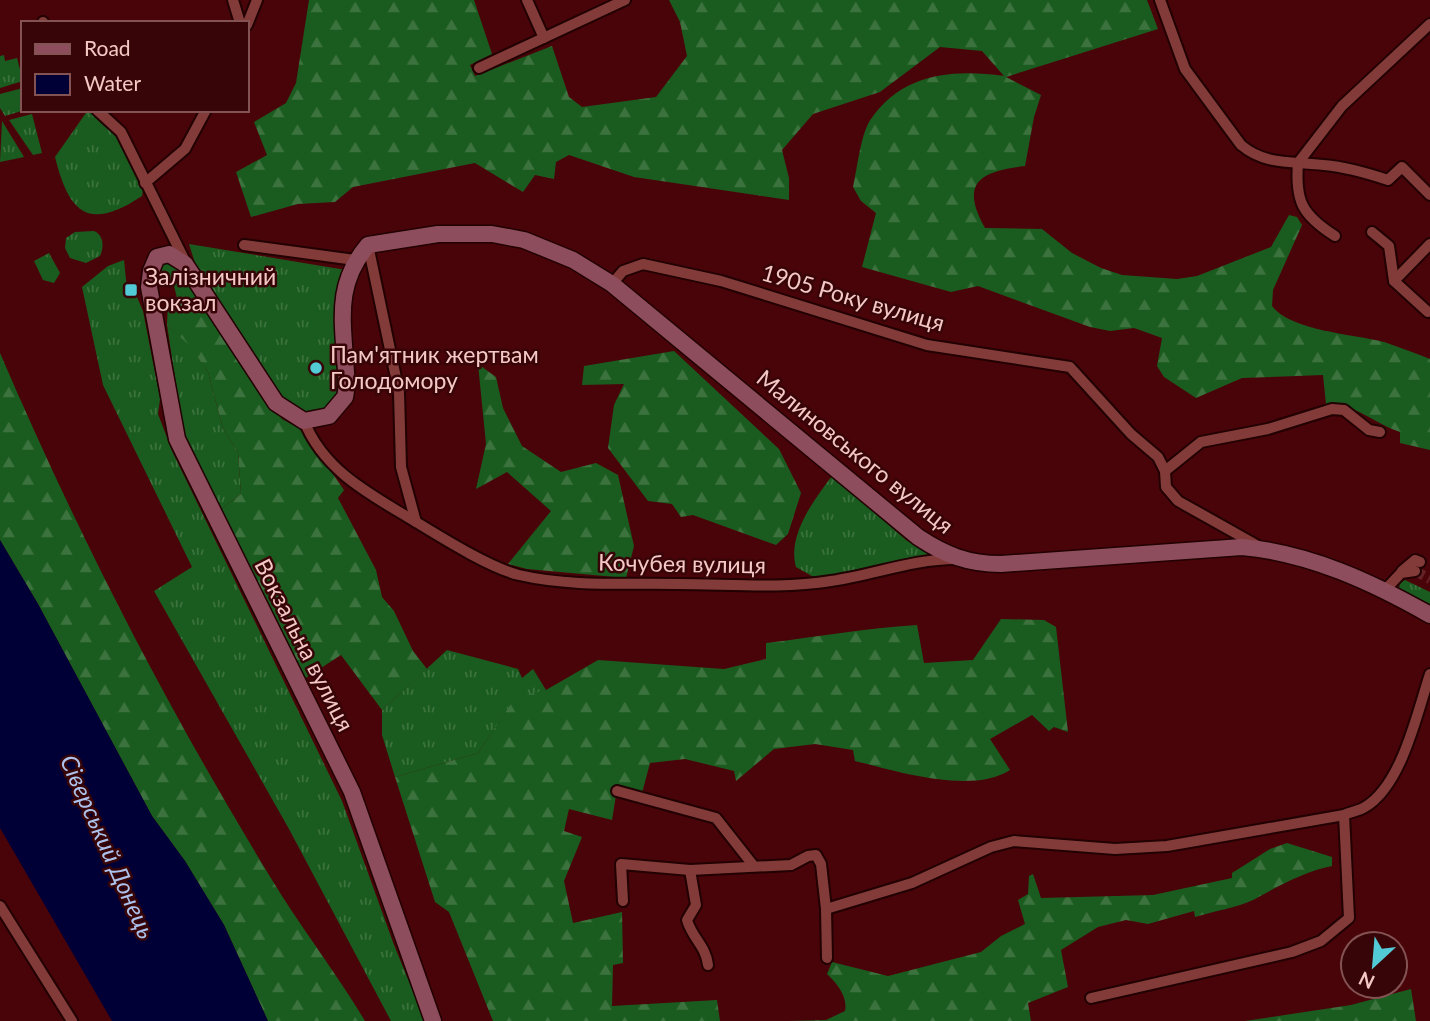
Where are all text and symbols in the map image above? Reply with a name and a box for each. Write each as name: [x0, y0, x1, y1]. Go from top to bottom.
legend: [21, 21, 248, 112]
text: Road: [84, 35, 131, 60]
text: Water: [84, 70, 141, 95]
street label: 1905 Року вулиця: [759, 258, 948, 337]
place label: Залізничний вокзал: [145, 262, 276, 316]
marker: Залізничний вокзал: [123, 282, 139, 298]
place label: Пам'ятник жертвам Голодомору: [330, 340, 539, 394]
marker: Пам'ятник жертвам Голодомору: [308, 360, 324, 376]
street label: Малиновського вулиця: [752, 363, 960, 539]
street label: Кочубея вулиця: [598, 548, 766, 578]
street label: Вокзальна вулиця: [249, 554, 360, 736]
water label: Сіверський Донець: [55, 750, 162, 943]
north arrow: [1339, 930, 1409, 1000]
text: N: [1355, 967, 1378, 994]

